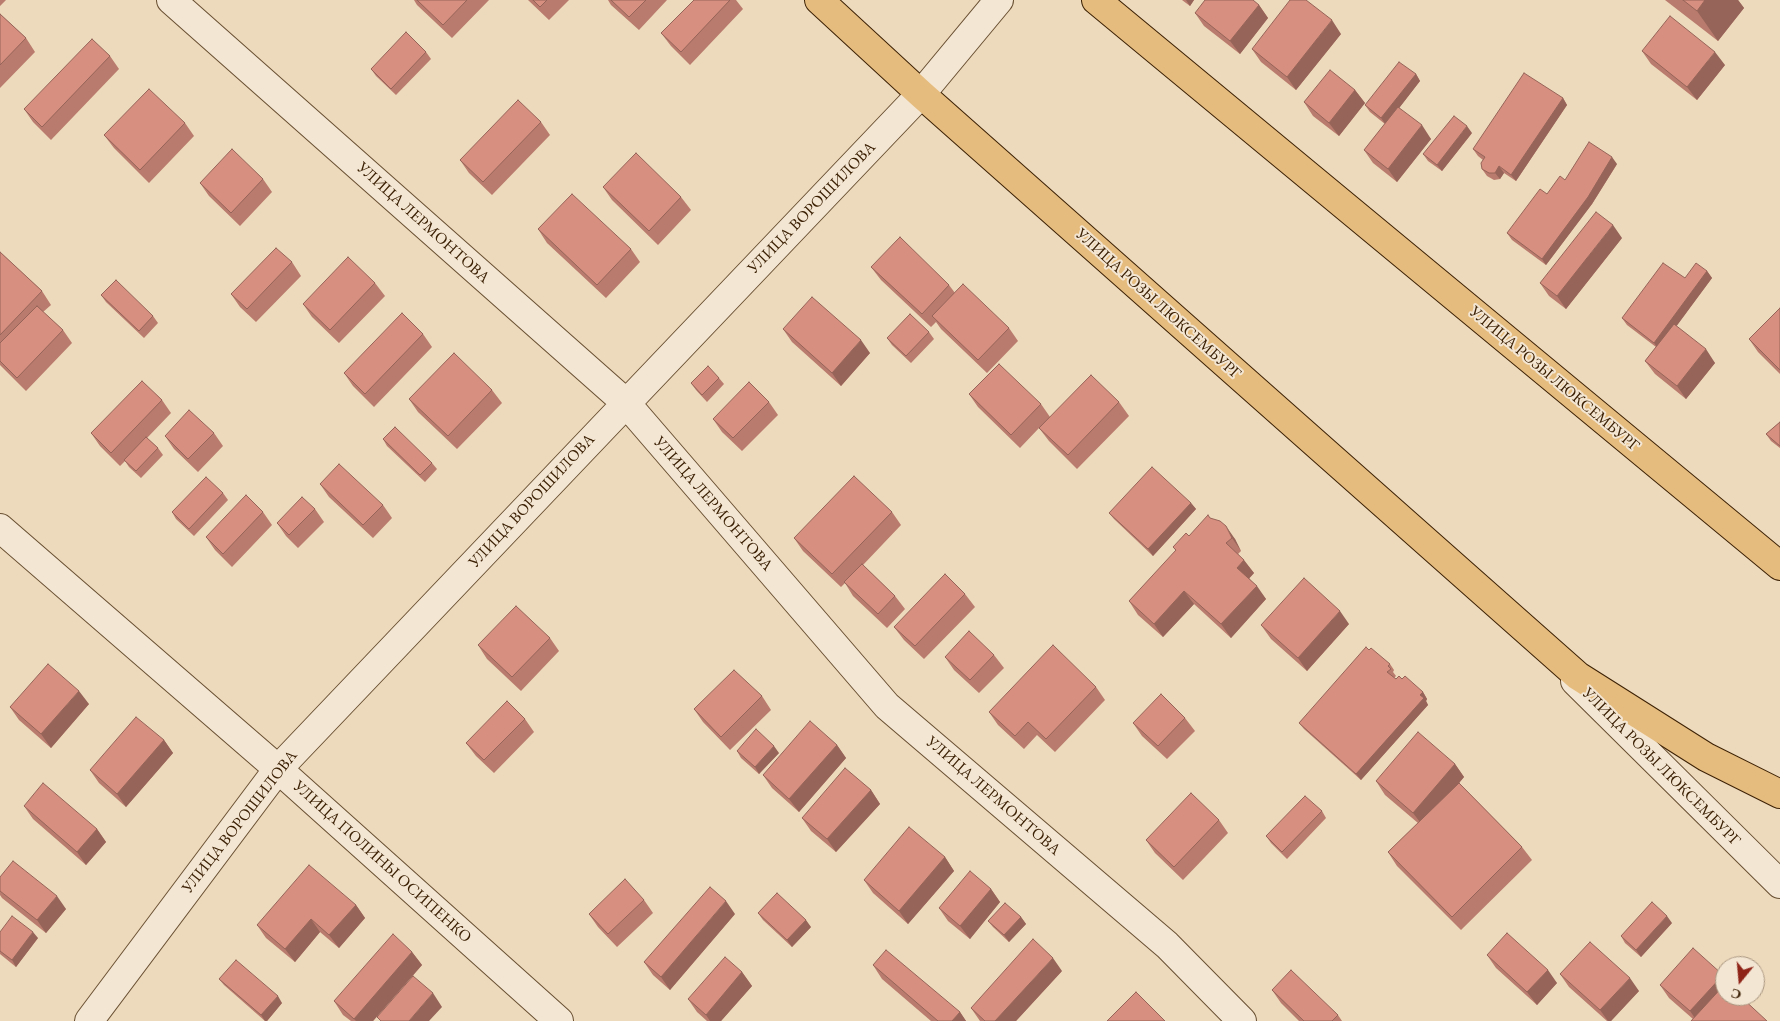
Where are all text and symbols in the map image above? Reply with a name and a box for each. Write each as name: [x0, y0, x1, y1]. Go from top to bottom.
street label: УЛИЦА ВОРОШИЛОВА: [744, 138, 880, 278]
street label: УЛИЦА ЛЕРМОНТОВА: [353, 158, 493, 288]
street label: УЛИЦА РОЗЫ ЛЮКСЕМБУРГ: [1071, 225, 1245, 383]
street label: УЛИЦА РОЗЫ ЛЮКСЕМБУРГ: [1465, 302, 1643, 456]
street label: УЛИЦА ВОРОШИЛОВА: [465, 430, 599, 572]
street label: УЛИЦА ЛЕРМОНТОВА: [649, 433, 777, 575]
street label: УЛИЦА РОЗЫ ЛЮКСЕМБУРГ: [1578, 684, 1744, 850]
street label: УЛИЦА ЛЕРМОНТОВА: [922, 732, 1064, 860]
street label: УЛИЦА ВОРОШИЛОВА: [178, 747, 302, 897]
street label: УЛИЦА ПОЛИНЫ ОСИПЕНКО: [289, 777, 475, 947]
north arrow: [1715, 956, 1765, 1006]
text: С: [1729, 984, 1743, 1004]

